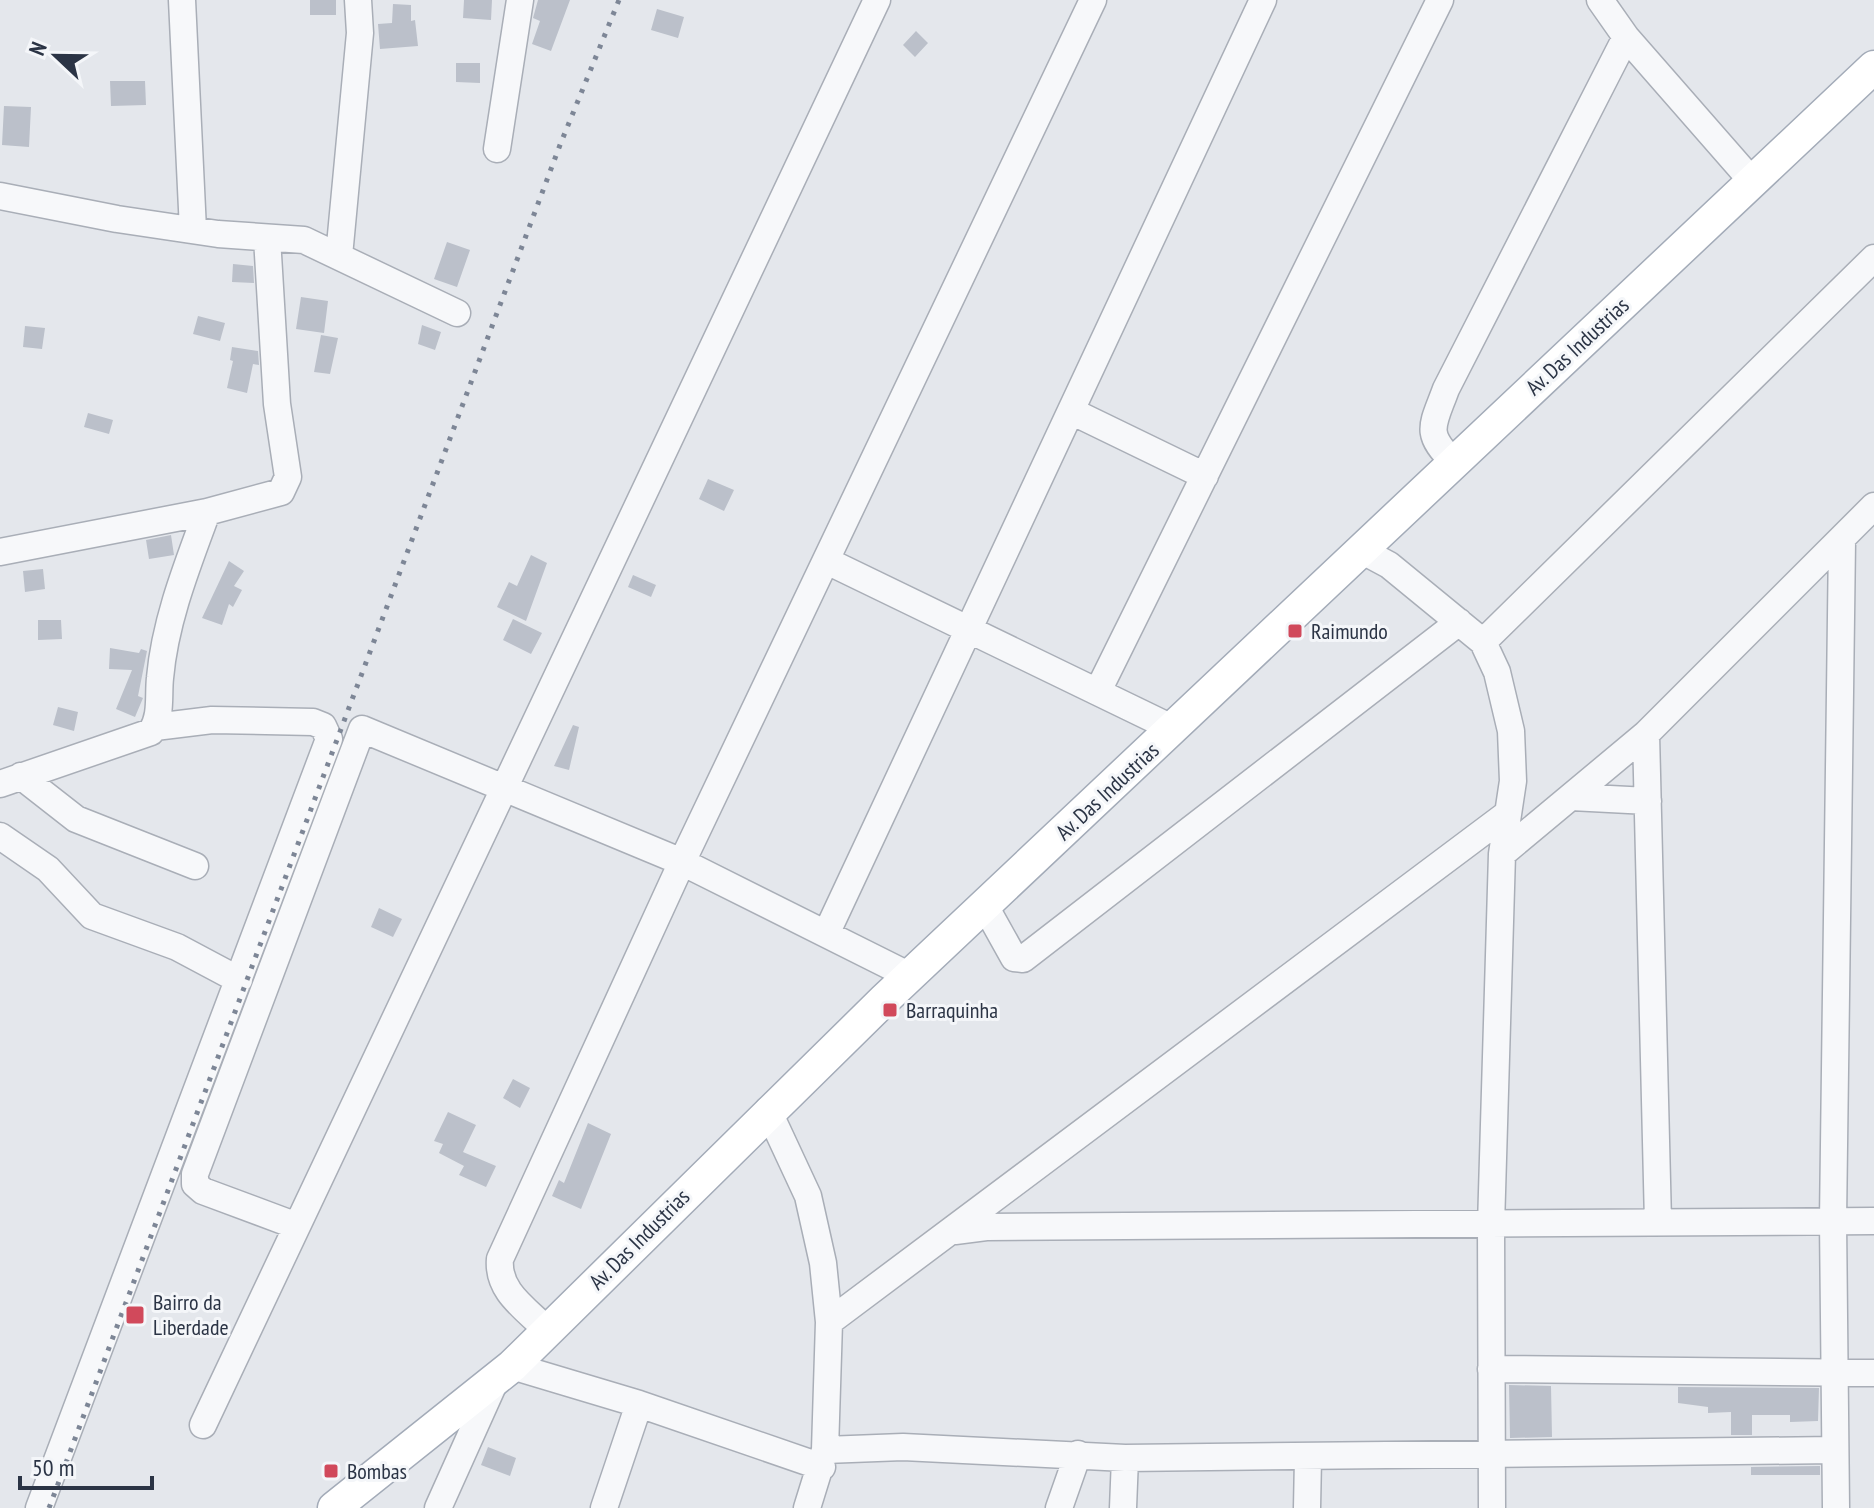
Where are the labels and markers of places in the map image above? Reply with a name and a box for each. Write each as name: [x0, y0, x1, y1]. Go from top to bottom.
place label: Raimundo: [1311, 617, 1388, 645]
marker: Raimundo: [1286, 622, 1304, 640]
place label: Barraquinha: [906, 996, 998, 1024]
marker: Barraquinha: [881, 1001, 899, 1019]
place label: Bairro da Liberdade: [153, 1288, 229, 1341]
marker: Bairro da Liberdade: [124, 1304, 146, 1326]
place label: Bombas: [347, 1457, 407, 1485]
marker: Bombas: [322, 1462, 340, 1480]

